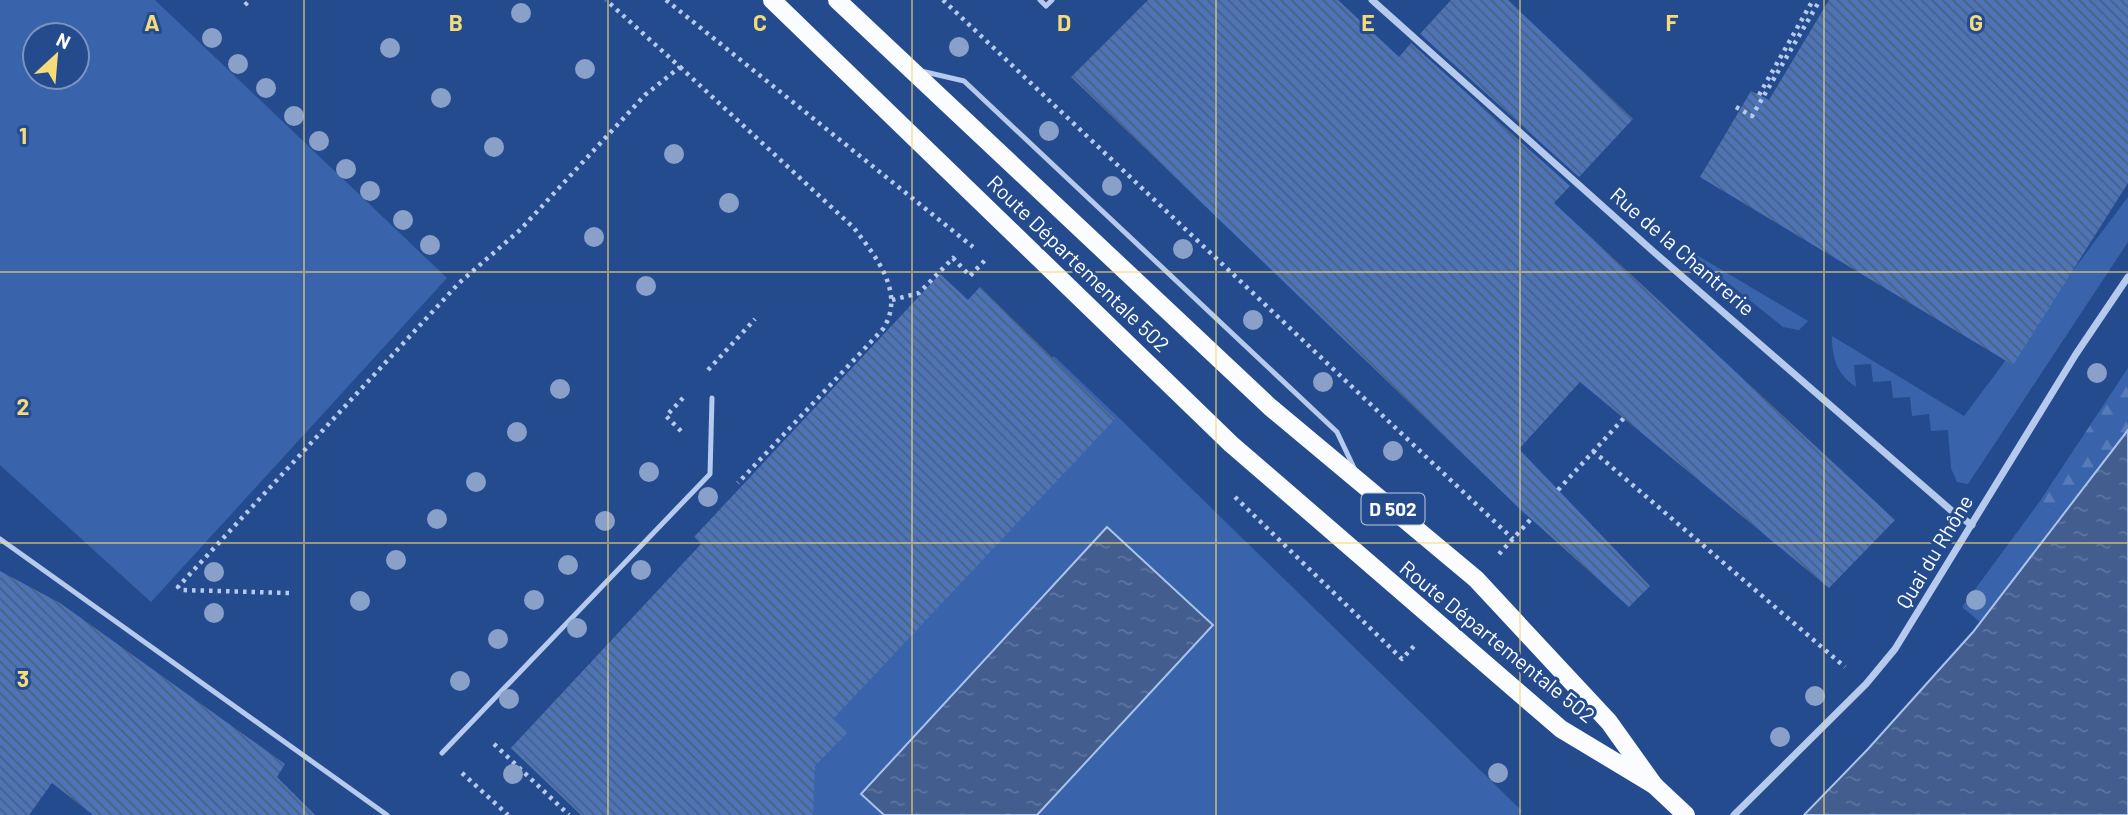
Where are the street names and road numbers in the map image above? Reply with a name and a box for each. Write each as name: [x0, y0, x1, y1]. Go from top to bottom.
street label: Route Départementale 502: [983, 169, 1175, 356]
street label: Rue de la Chantrerie: [1606, 181, 1760, 320]
street label: Quai du Rhône: [1890, 490, 1977, 613]
road number: D 502: [1362, 494, 1424, 524]
street label: Route Départementale 502: [1395, 555, 1600, 727]

